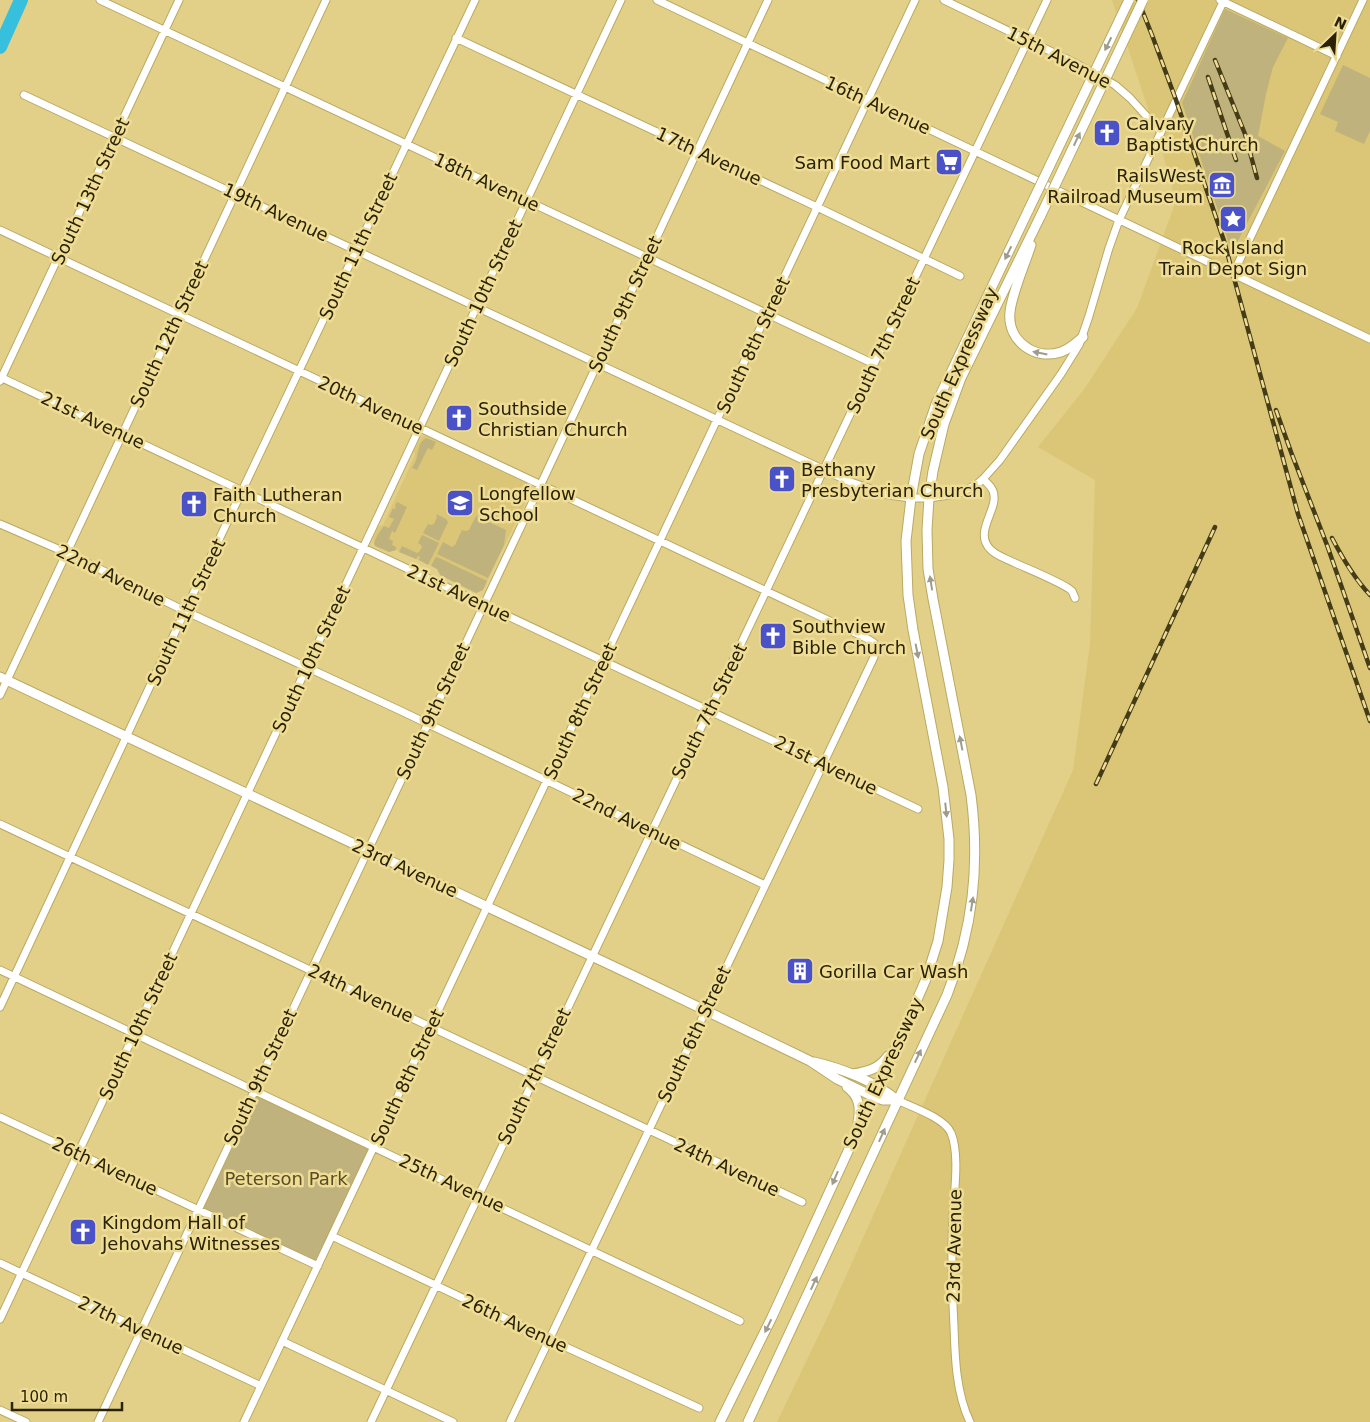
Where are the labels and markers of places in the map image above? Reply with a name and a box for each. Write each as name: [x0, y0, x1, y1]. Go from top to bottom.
place label: Calvary Baptist Church: [1126, 113, 1259, 155]
church icon: Calvary Baptist Church: [1092, 118, 1122, 148]
supermarket icon: Sam Food Mart: [934, 147, 964, 177]
place label: Sam Food Mart: [794, 152, 930, 173]
place label: RailsWest Railroad Museum: [1047, 165, 1203, 207]
museum icon: RailsWest Railroad Museum: [1207, 170, 1237, 200]
place icon: Rock Island Train Depot Sign: [1218, 204, 1248, 234]
place label: Rock Island Train Depot Sign: [1158, 237, 1307, 279]
place label: Southside Christian Church: [478, 398, 628, 440]
church icon: Southside Christian Church: [444, 403, 474, 433]
place label: Bethany Presbyterian Church: [801, 459, 983, 501]
church icon: Bethany Presbyterian Church: [767, 464, 797, 494]
place label: Longfellow School: [479, 483, 576, 525]
place label: Faith Lutheran Church: [213, 484, 342, 526]
school or university icon: Longfellow School: [445, 488, 475, 518]
church icon: Faith Lutheran Church: [179, 489, 209, 519]
place label: Southview Bible Church: [792, 616, 906, 658]
church icon: Southview Bible Church: [758, 621, 788, 651]
building icon: Gorilla Car Wash: [785, 956, 815, 986]
place label: Gorilla Car Wash: [819, 961, 968, 982]
place label: Kingdom Hall of Jehovahs Witnesses: [101, 1212, 280, 1254]
church icon: Kingdom Hall of Jehovahs Witnesses: [68, 1217, 98, 1247]

